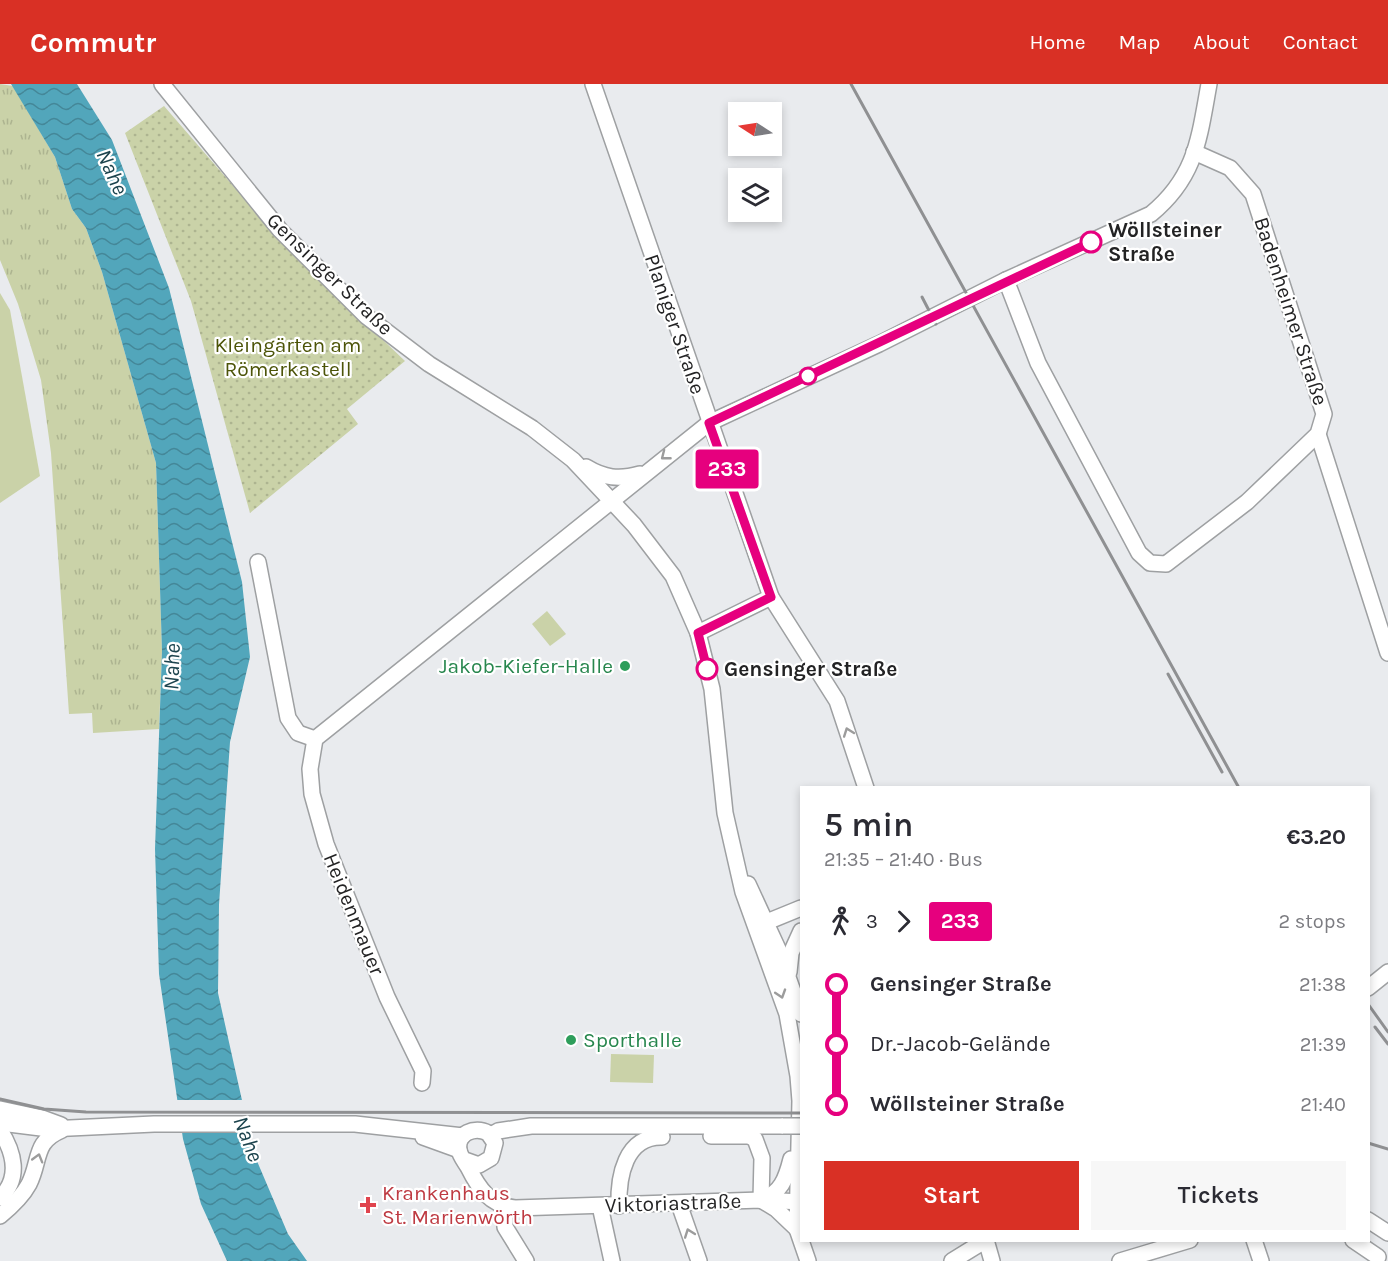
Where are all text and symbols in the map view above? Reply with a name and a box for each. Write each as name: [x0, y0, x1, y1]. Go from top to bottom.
text: Commutr: [30, 26, 156, 59]
text: Home: [1030, 30, 1086, 54]
text: Map: [1119, 30, 1160, 54]
text: About: [1193, 30, 1250, 54]
text: Contact: [1283, 30, 1358, 54]
north arrow: [728, 102, 782, 156]
map controls: [728, 102, 782, 222]
water label: Nahe: [91, 145, 133, 199]
button: layers: [728, 168, 782, 222]
street label: Gensinger Straße: [262, 208, 398, 340]
street label: Badenheimer Straße: [1249, 214, 1333, 408]
place label: Wöllsteiner Straße: [1108, 218, 1222, 266]
marker: Wöllsteiner Straße: [1080, 231, 1102, 253]
street label: Planiger Straße: [640, 251, 710, 397]
park label: Kleingärten am Römerkastell: [215, 333, 361, 381]
unlabelled marker: [799, 367, 817, 385]
one-way arrow: [660, 449, 671, 460]
line badge: 233: [692, 450, 762, 488]
text: 233: [708, 457, 746, 481]
water label: Nahe: [158, 643, 186, 691]
place label: Jakob-Kiefer-Halle: [439, 654, 613, 678]
place label: Gensinger Straße: [724, 657, 897, 681]
marker: Gensinger Straße: [696, 658, 718, 680]
marker: Jakob-Kiefer-Halle: [618, 659, 632, 673]
one-way arrow: [842, 727, 855, 738]
text: 5 min: [824, 806, 913, 844]
text: €3.20: [1286, 824, 1346, 850]
text: 21:35 – 21:40 · Bus: [824, 848, 983, 871]
street label: Heidenmauer: [319, 850, 389, 979]
icon: walk: [824, 905, 857, 938]
icon: forward: [887, 905, 920, 938]
text: 233: [941, 909, 980, 933]
text: 3: [866, 910, 878, 933]
text: 2 stops: [1279, 910, 1346, 933]
text: Gensinger Straße: [870, 971, 1052, 997]
text: 21:38: [1299, 973, 1346, 996]
one-way arrow: [774, 988, 786, 999]
place label: Sporthalle: [583, 1028, 682, 1052]
text: Dr.-Jacob-Gelände: [870, 1031, 1050, 1057]
marker: Sporthalle: [564, 1033, 578, 1047]
text: 21:39: [1300, 1033, 1346, 1056]
text: Wöllsteiner Straße: [870, 1091, 1065, 1117]
text: 21:40: [1300, 1093, 1346, 1116]
water label: Nahe: [227, 1112, 269, 1166]
one-way arrow: [30, 1153, 43, 1163]
button: Start: [824, 1161, 1079, 1230]
button: Tickets: [1091, 1161, 1346, 1230]
place label: Krankenhaus St. Marienwörth: [382, 1181, 533, 1229]
street label: Viktoriastraße: [604, 1189, 742, 1217]
marker: Krankenhaus St. Marienwörth: [359, 1196, 377, 1214]
one-way arrow: [683, 1228, 696, 1239]

